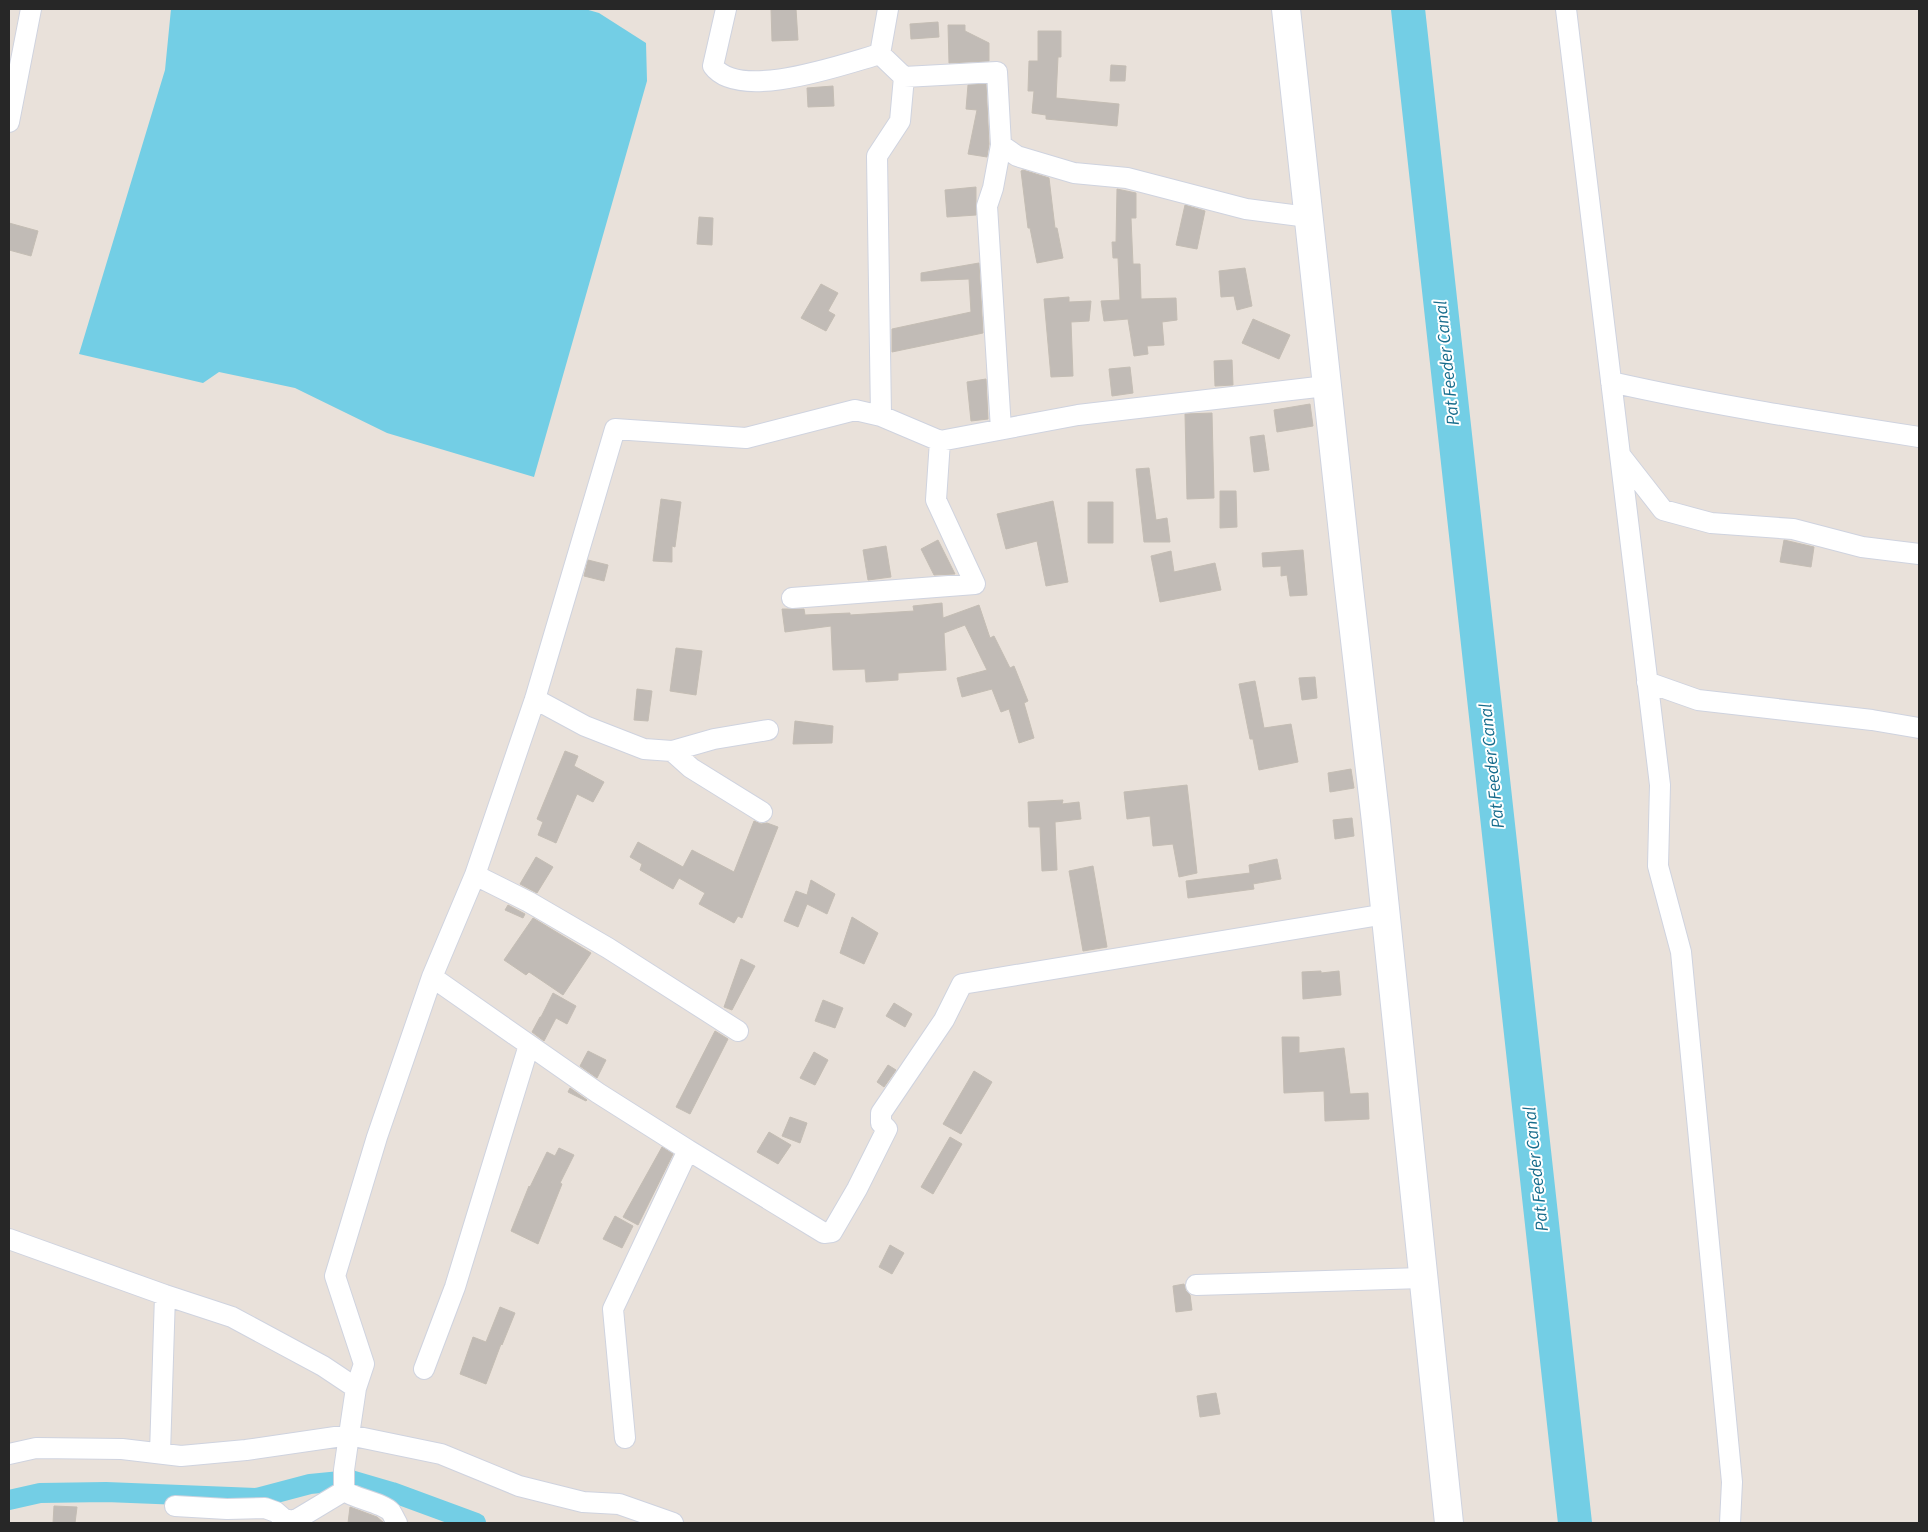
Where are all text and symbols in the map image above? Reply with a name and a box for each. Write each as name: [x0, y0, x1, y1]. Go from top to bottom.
water label: Pat Feeder Canal: [1428, 299, 1466, 427]
water label: Pat Feeder Canal: [1473, 702, 1511, 830]
water label: Pat Feeder Canal: [1517, 1105, 1555, 1233]

